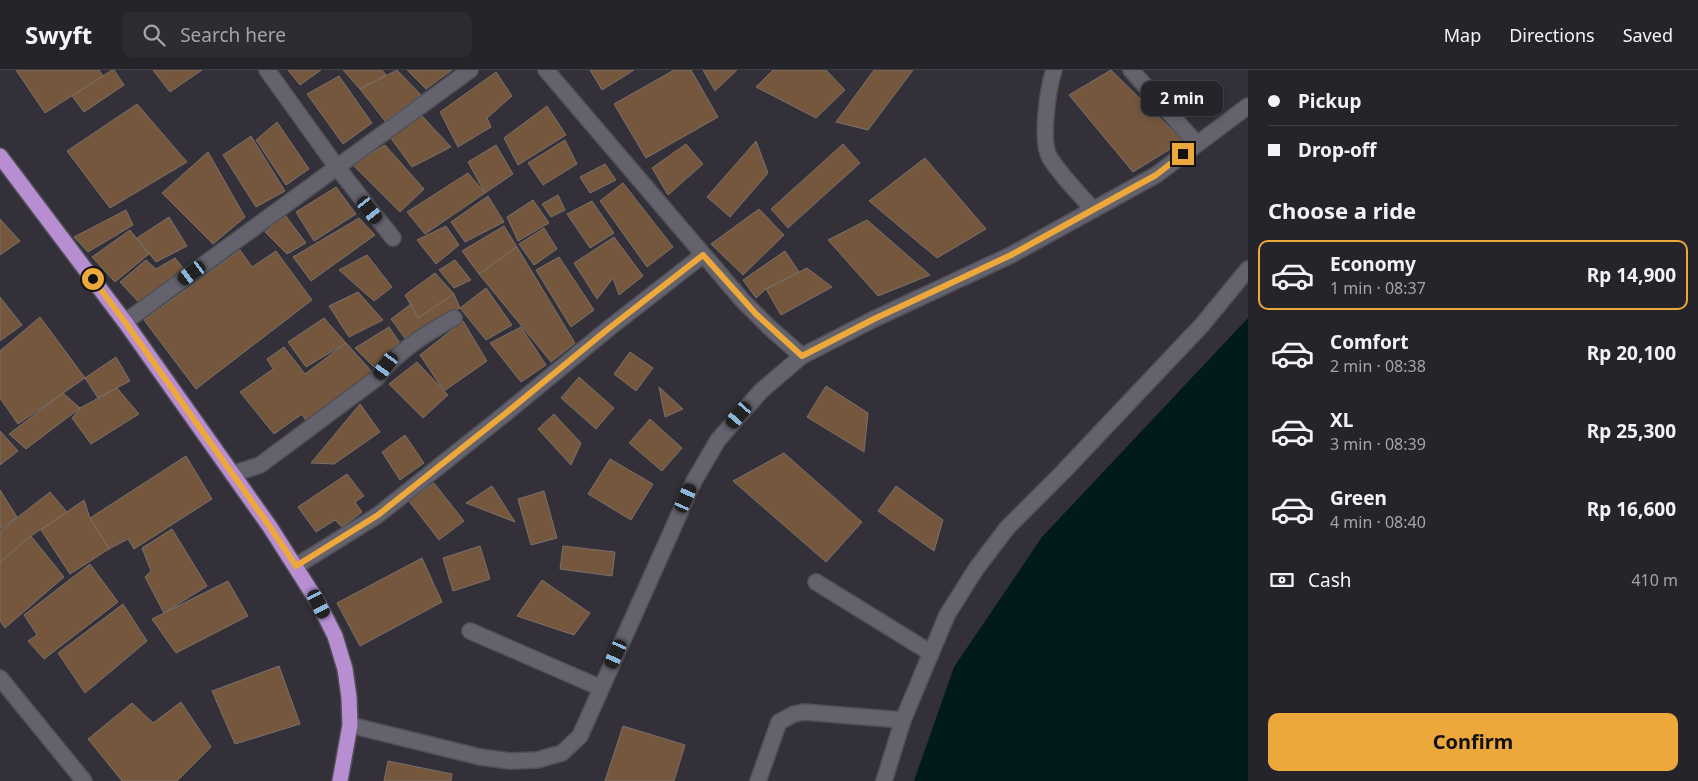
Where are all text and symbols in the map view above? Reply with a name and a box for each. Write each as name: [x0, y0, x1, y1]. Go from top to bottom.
search box: [122, 12, 472, 57]
text: Swyft: [25, 18, 92, 51]
icon: search: [140, 21, 168, 49]
text: Search here: [180, 22, 286, 48]
text: Map: [1444, 23, 1481, 47]
text: Directions: [1509, 23, 1595, 47]
text: Saved: [1623, 23, 1673, 47]
callout: 2 min: [1142, 82, 1224, 116]
text: 2 min: [1160, 87, 1204, 109]
text: Pickup: [1298, 88, 1361, 114]
text: Drop-off: [1298, 137, 1377, 163]
route end: [1172, 143, 1194, 165]
car: [354, 194, 385, 226]
text: Choose a ride: [1268, 195, 1416, 225]
text: Economy: [1330, 251, 1416, 277]
icon: car: [1270, 253, 1315, 298]
car: [175, 258, 208, 288]
text: Rp 14,900: [1587, 262, 1676, 288]
route start: [82, 268, 104, 290]
text: 1 min · 08:37: [1330, 277, 1426, 299]
text: Comfort: [1330, 329, 1409, 355]
icon: car: [1270, 331, 1315, 376]
text: Rp 20,100: [1587, 340, 1676, 366]
car: [371, 349, 400, 383]
text: 2 min · 08:38: [1330, 355, 1426, 377]
car: [723, 399, 754, 431]
text: XL: [1330, 407, 1353, 433]
icon: car: [1270, 409, 1315, 454]
text: Rp 25,300: [1587, 418, 1676, 444]
text: 3 min · 08:39: [1330, 433, 1426, 455]
car: [673, 481, 698, 515]
text: Green: [1330, 485, 1387, 511]
icon: car: [1270, 487, 1315, 532]
text: Rp 16,600: [1587, 496, 1676, 522]
text: 4 min · 08:40: [1330, 511, 1426, 533]
icon: cash: [1268, 566, 1296, 594]
text: Cash: [1308, 567, 1352, 593]
text: 410 m: [1631, 569, 1678, 591]
car: [305, 587, 332, 621]
car: [603, 637, 628, 671]
button: Confirm: [1268, 713, 1678, 771]

